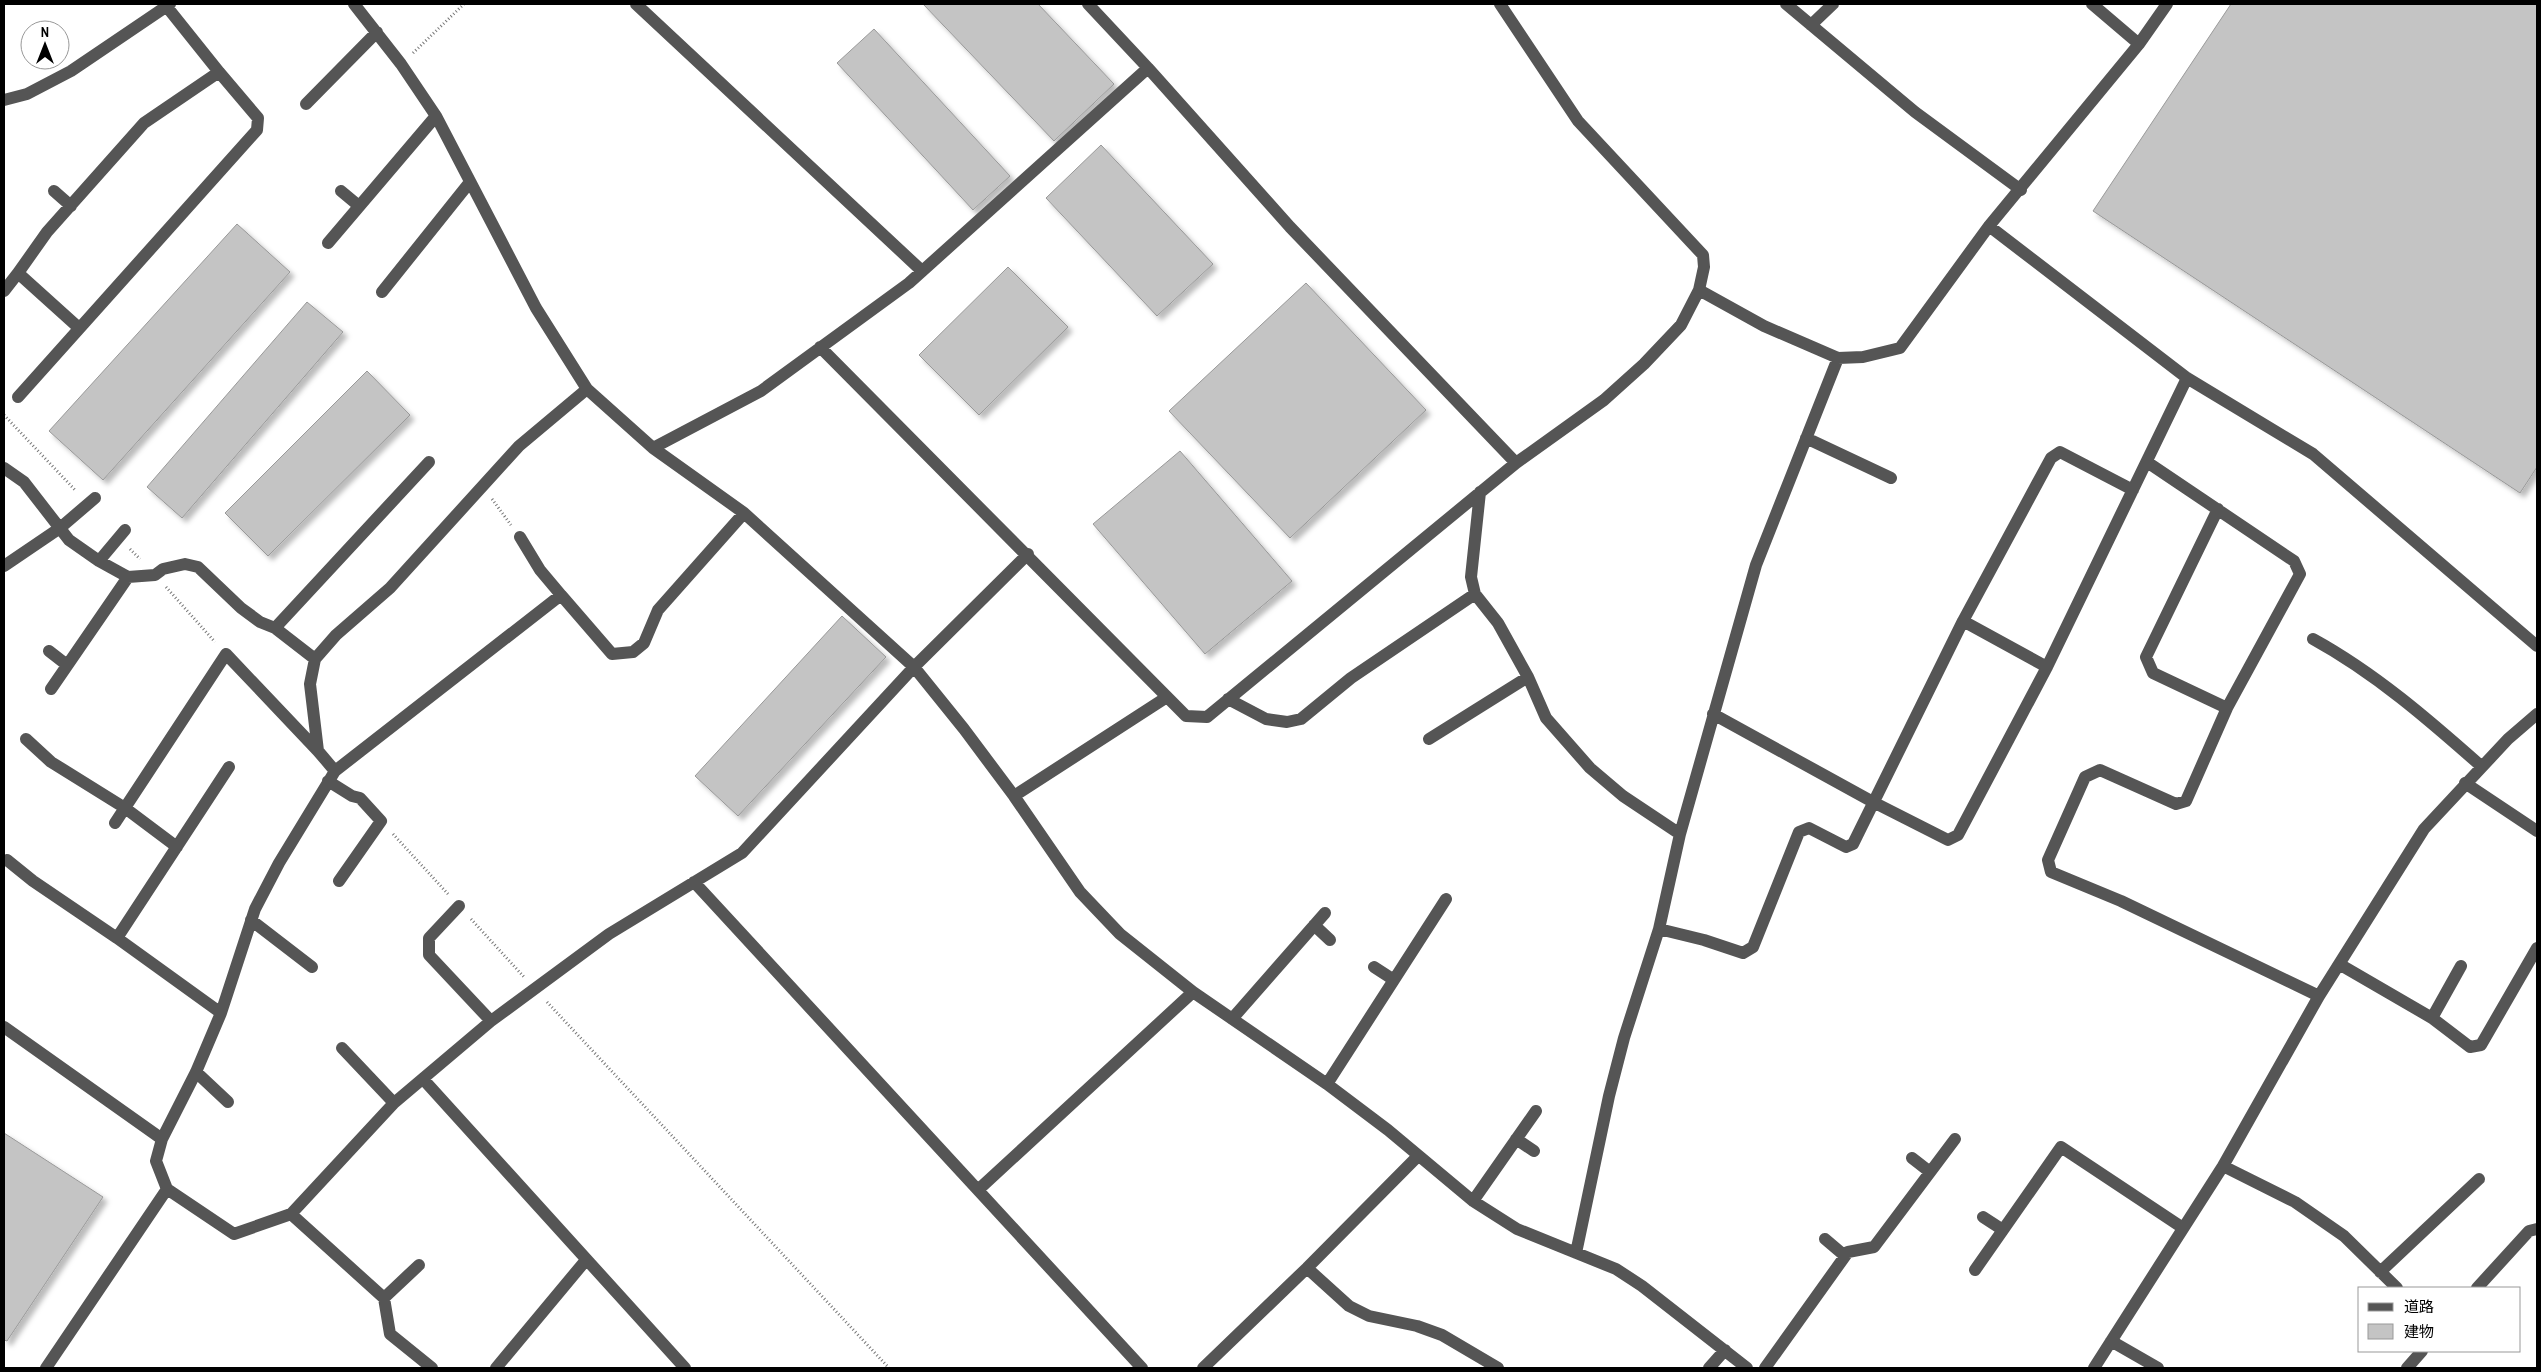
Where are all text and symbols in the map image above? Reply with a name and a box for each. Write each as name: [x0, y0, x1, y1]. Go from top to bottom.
north arrow: [20, 20, 70, 70]
text: N: [41, 23, 49, 41]
legend: [2358, 1287, 2521, 1352]
text: 道路: [2404, 1296, 2434, 1317]
text: 建物: [2404, 1321, 2434, 1342]

